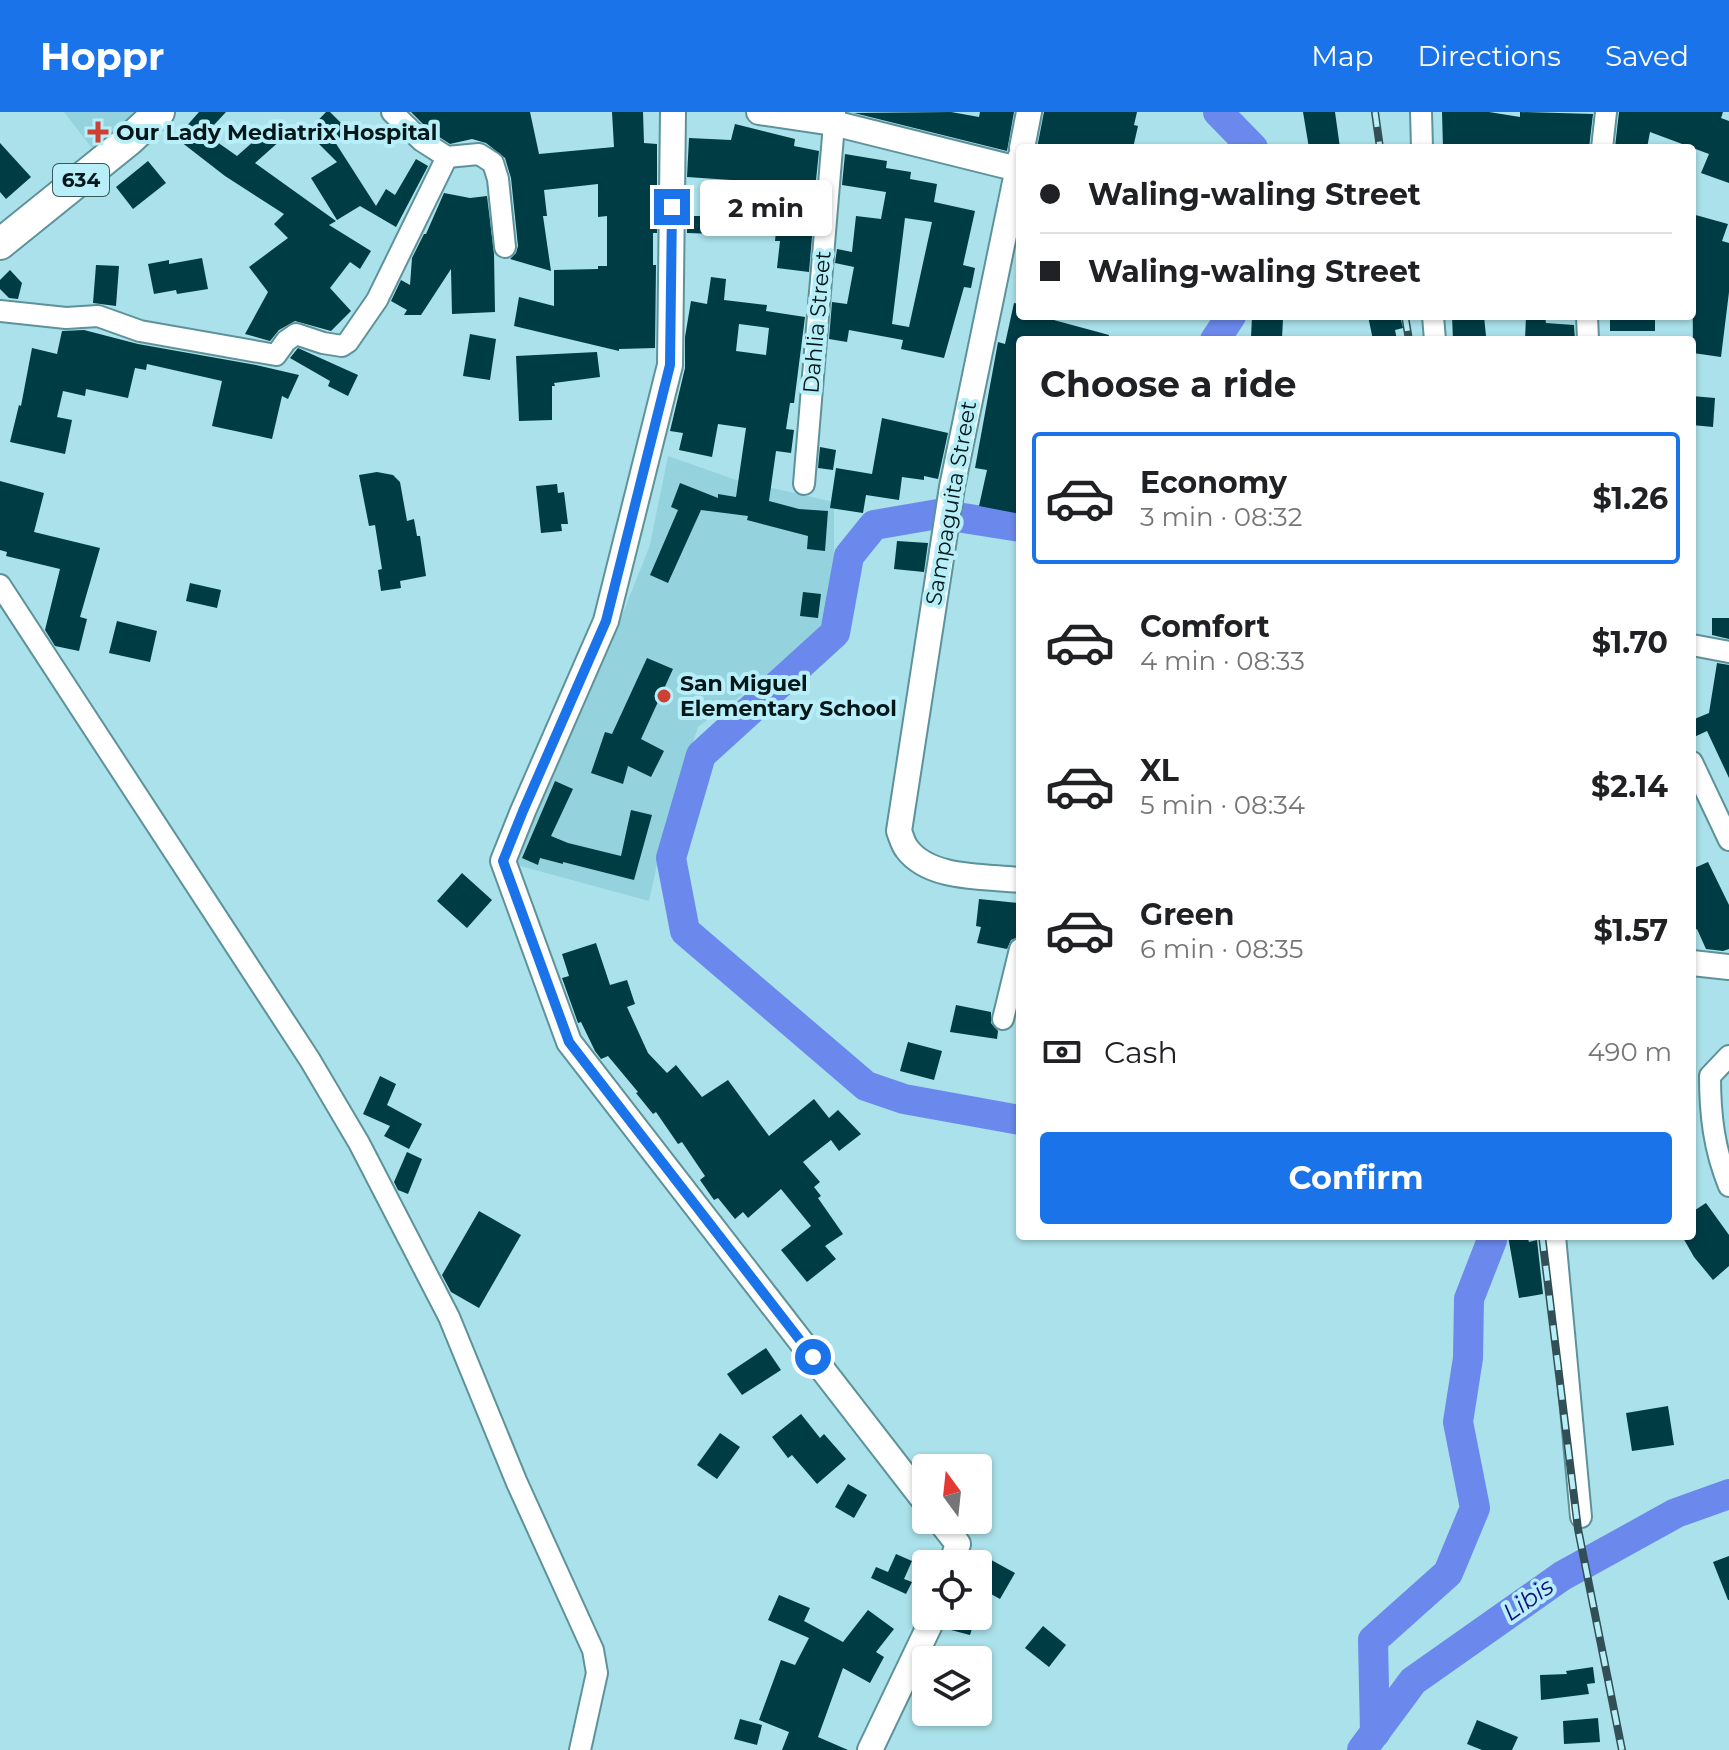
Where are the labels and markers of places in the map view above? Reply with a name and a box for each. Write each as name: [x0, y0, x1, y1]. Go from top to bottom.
place label: Our Lady Mediatrix Hospital: [116, 119, 437, 146]
marker: Our Lady Mediatrix Hospital: [87, 121, 109, 143]
place label: San Miguel Elementary School: [680, 670, 897, 722]
marker: San Miguel Elementary School: [655, 687, 673, 705]

